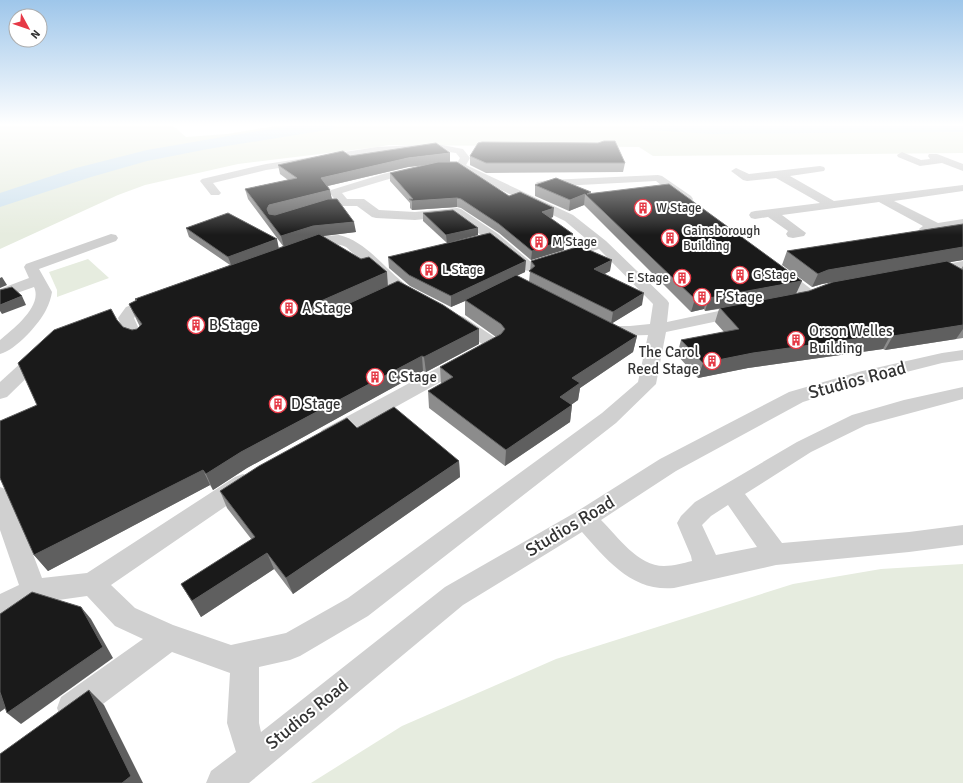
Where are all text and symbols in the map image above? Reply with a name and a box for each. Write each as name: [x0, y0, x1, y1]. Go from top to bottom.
north arrow: [8, 8, 48, 48]
text: N: [28, 27, 43, 41]
building icon: W Stage: [633, 198, 653, 218]
place label: W Stage: [656, 200, 702, 216]
place label: Gainsborough Building: [683, 223, 760, 254]
building icon: Gainsborough Building: [660, 228, 680, 248]
building icon: M Stage: [529, 232, 549, 252]
place label: M Stage: [552, 234, 597, 250]
building icon: L Stage: [419, 260, 439, 280]
place label: L Stage: [442, 262, 483, 278]
building icon: G Stage: [730, 265, 750, 285]
place label: G Stage: [753, 267, 796, 283]
building icon: E Stage: [672, 268, 692, 288]
place label: E Stage: [627, 270, 669, 286]
building icon: F Stage: [692, 287, 712, 307]
place label: F Stage: [715, 288, 763, 306]
building icon: A Stage: [279, 298, 299, 318]
place label: A Stage: [302, 299, 351, 317]
building icon: B Stage: [186, 315, 206, 335]
place label: B Stage: [209, 316, 258, 334]
place label: Orson Welles Building: [809, 322, 893, 357]
building icon: Orson Welles Building: [786, 330, 806, 350]
place label: The Carol Reed Stage: [627, 343, 699, 378]
building icon: The Carol Reed Stage: [702, 351, 722, 371]
street label: Studios Road: [806, 356, 908, 404]
building icon: C Stage: [365, 367, 385, 387]
place label: C Stage: [388, 368, 437, 386]
building icon: D Stage: [268, 394, 288, 414]
place label: D Stage: [291, 395, 341, 413]
street label: Studios Road: [521, 491, 619, 561]
street label: Studios Road: [261, 674, 353, 754]

